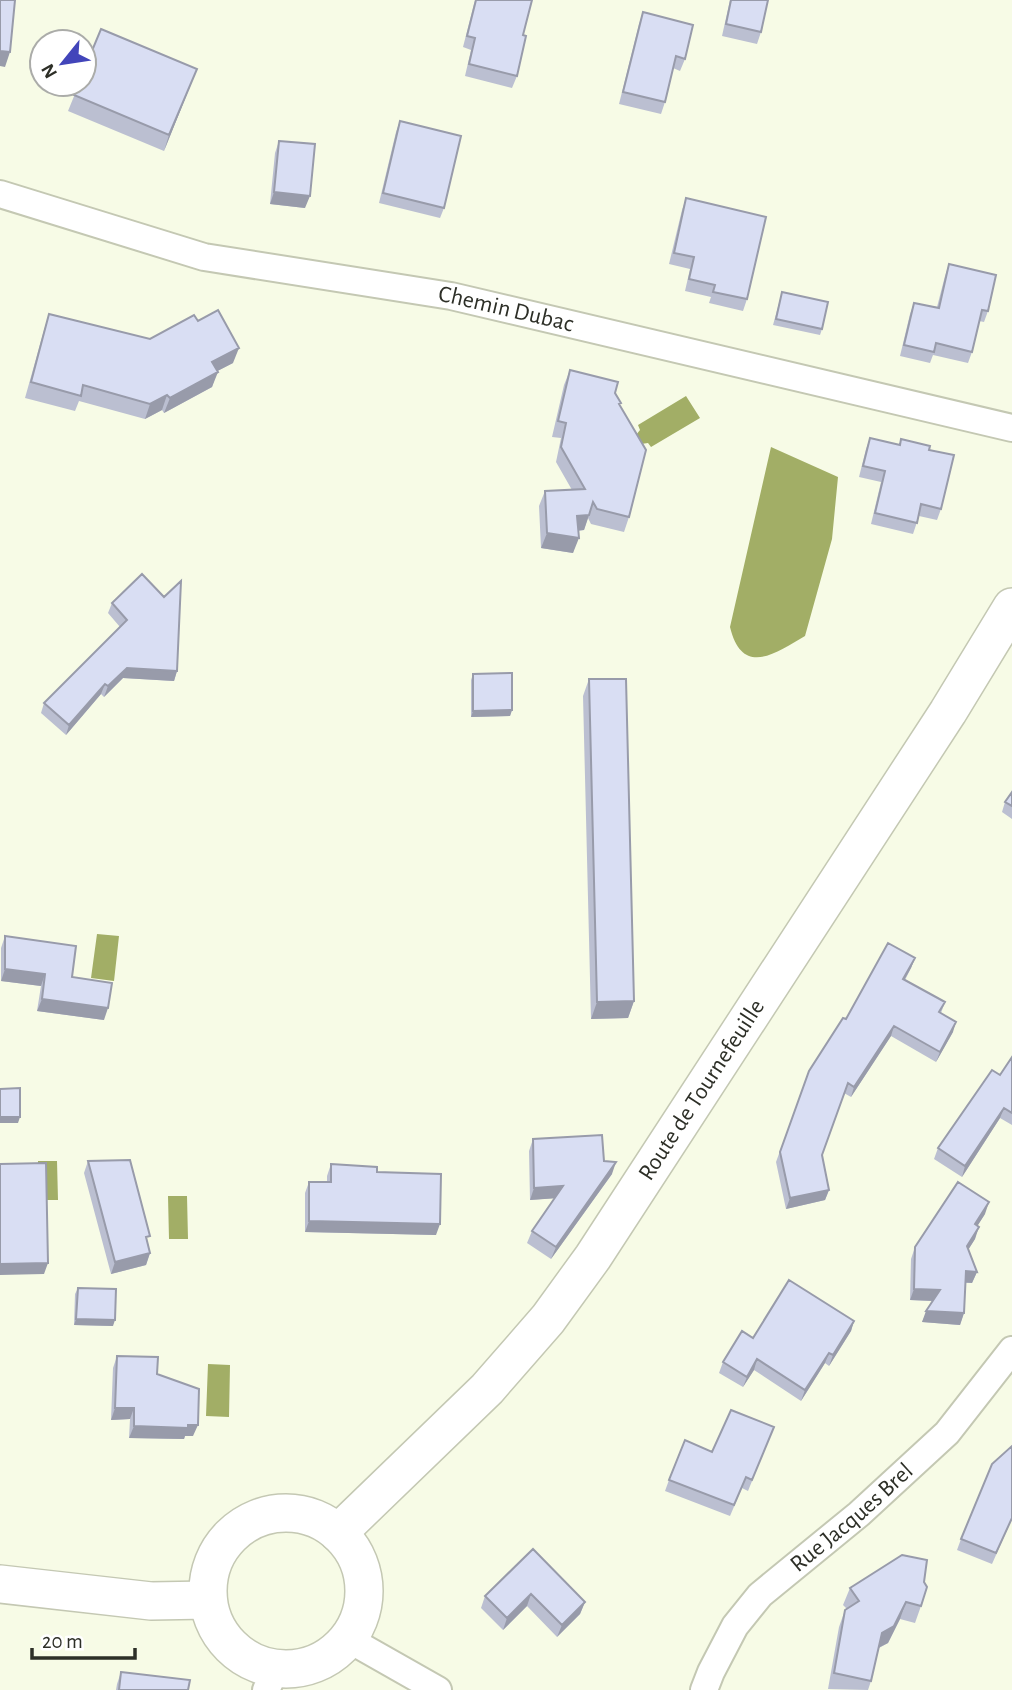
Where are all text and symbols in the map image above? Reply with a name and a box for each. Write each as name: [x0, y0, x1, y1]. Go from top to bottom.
north arrow: [28, 28, 98, 98]
text: N: [38, 60, 61, 81]
street label: Chemin Dubac: [437, 282, 576, 336]
street label: Route de Tournefeuille: [634, 995, 769, 1185]
street label: Rue Jacques Brel: [786, 1459, 918, 1577]
scale bar: [32, 1616, 135, 1660]
text: 20 m: [42, 1631, 83, 1652]

